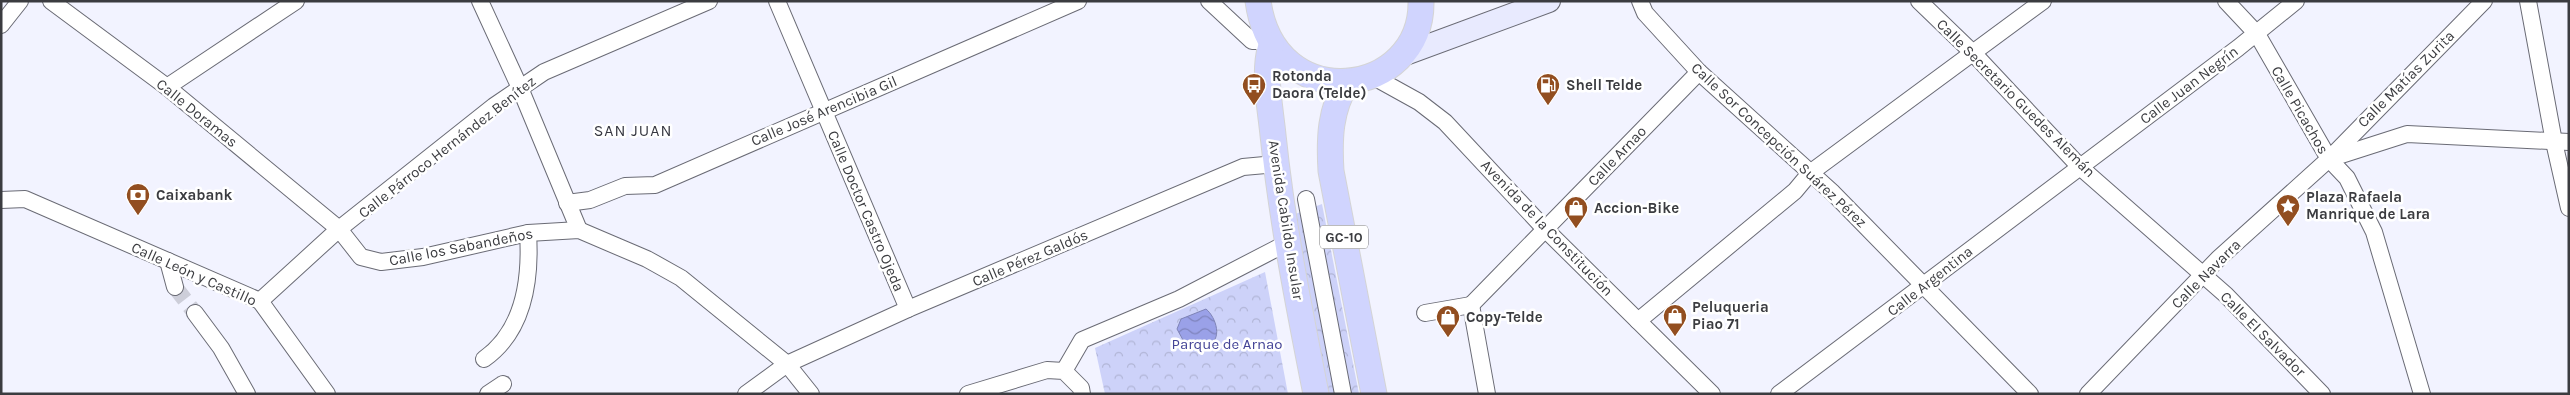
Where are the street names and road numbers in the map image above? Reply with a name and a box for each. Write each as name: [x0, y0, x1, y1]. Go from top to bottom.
street label: Calle Secretario Guedes Alemán: [1933, 15, 2099, 181]
street label: Calle Matías Zurita: [2354, 27, 2458, 131]
street label: Calle Juan Negrín: [2136, 42, 2242, 128]
street label: Calle Sor Concepción Suárez Pérez: [1687, 59, 1871, 231]
street label: Calle Picachos: [2268, 63, 2332, 157]
street label: Calle Párroco Hernández Benítez: [355, 72, 539, 222]
street label: Calle José Arencibia Gil: [748, 72, 900, 150]
street label: Calle Doramas: [153, 75, 241, 151]
street label: Calle Arnao: [1584, 122, 1650, 190]
street label: Calle Doctor Castro Ojeda: [824, 128, 908, 294]
street label: Avenida Cabildo Insular: [1264, 139, 1308, 302]
street label: Avenida de la Constitución: [1477, 156, 1617, 300]
street label: Calle los Sabandeños: [388, 224, 534, 270]
street label: Calle Pérez Galdós: [969, 225, 1091, 291]
road number: GC-10: [1320, 226, 1368, 248]
street label: Calle Navarra: [2168, 236, 2244, 312]
street label: Calle León y Castillo: [129, 238, 259, 310]
street label: Calle Argentina: [1884, 242, 1976, 320]
street label: Calle El Salvador: [2217, 288, 2310, 381]

